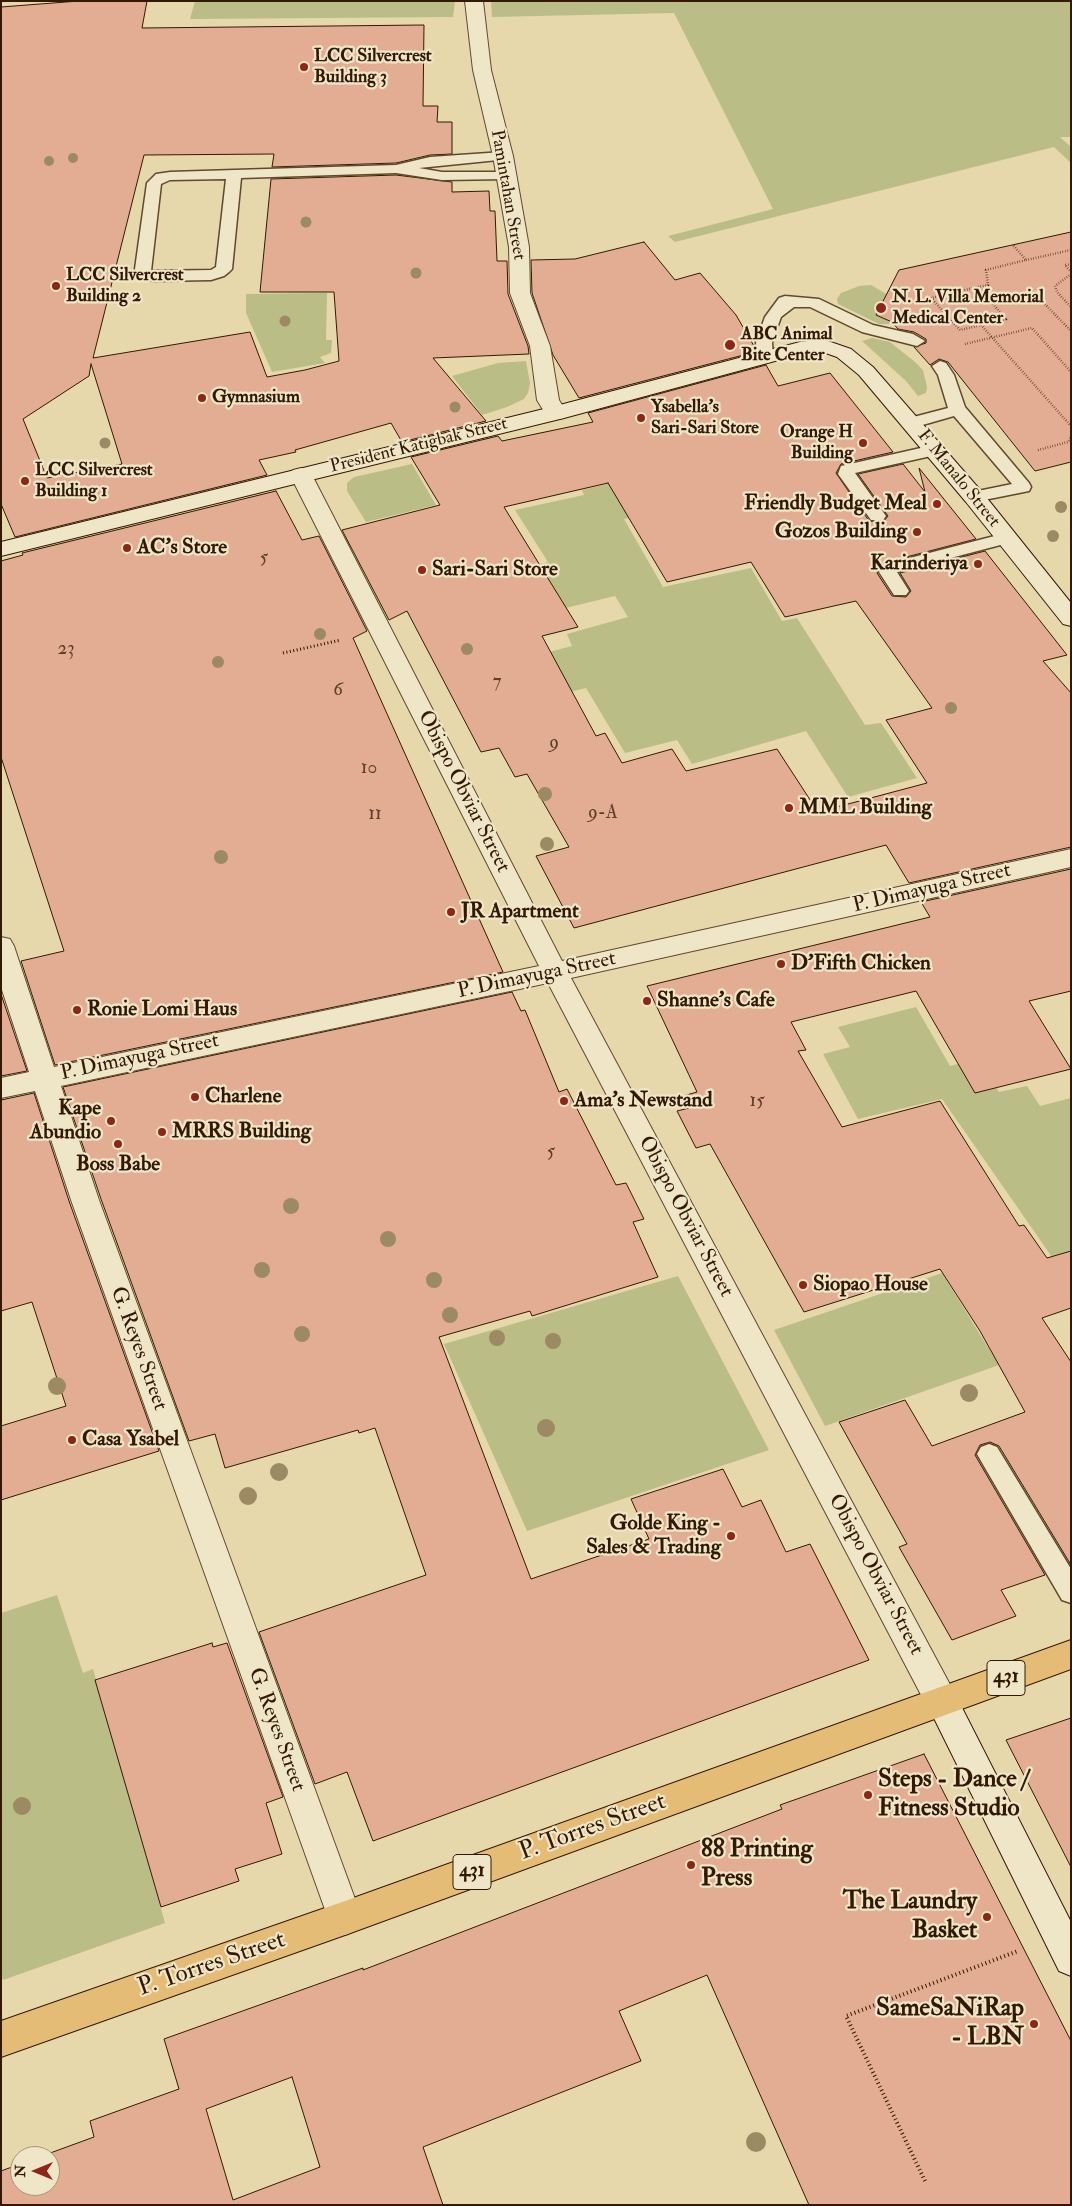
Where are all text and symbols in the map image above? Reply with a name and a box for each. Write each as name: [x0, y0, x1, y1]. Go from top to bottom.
place label: LCC Silvercrest Building 3: [314, 46, 432, 88]
marker: LCC Silvercrest Building 3: [298, 61, 310, 73]
street label: Pamintahan Street: [485, 128, 529, 262]
place label: LCC Silvercrest Building 2: [66, 265, 184, 308]
marker: LCC Silvercrest Building 2: [50, 280, 62, 292]
place label: N. L. Villa Memorial Medical Center: [892, 287, 1044, 330]
marker: N. L. Villa Memorial Medical Center: [874, 301, 888, 315]
place label: ABC Animal Bite Center: [741, 324, 833, 366]
marker: ABC Animal Bite Center: [723, 338, 737, 352]
place label: Gymnasium: [212, 387, 300, 409]
marker: Gymnasium: [196, 392, 208, 404]
place label: Ysabella's Sari-Sari Store: [651, 397, 759, 439]
marker: Ysabella's Sari-Sari Store: [635, 412, 647, 424]
street label: President Katigbak Street: [328, 413, 510, 479]
place label: Orange H Building: [780, 422, 853, 464]
street label: F. Manalo Street: [912, 426, 1004, 532]
marker: Orange H Building: [857, 437, 869, 449]
place label: LCC Silvercrest Building 1: [35, 460, 153, 502]
marker: LCC Silvercrest Building 1: [19, 475, 31, 487]
place label: Friendly Budget Meal: [744, 491, 927, 517]
marker: Friendly Budget Meal: [931, 498, 943, 510]
place label: Gozos Building: [775, 519, 907, 545]
marker: Gozos Building: [911, 526, 923, 538]
place label: AC's Store: [137, 535, 227, 561]
marker: AC's Store: [121, 542, 133, 554]
house number: 5: [260, 548, 268, 570]
place label: Karinderiya: [870, 551, 968, 577]
place label: Sari-Sari Store: [432, 557, 558, 583]
marker: Karinderiya: [972, 558, 984, 570]
marker: Sari-Sari Store: [416, 564, 428, 576]
house number: 23: [58, 639, 74, 661]
house number: 7: [493, 672, 501, 694]
house number: 6: [333, 680, 343, 702]
street label: Obispo Obviar Street: [411, 707, 515, 877]
house number: 9: [549, 733, 559, 755]
house number: 10: [361, 758, 377, 780]
place label: MML Building: [799, 795, 932, 821]
marker: MML Building: [783, 802, 795, 814]
house number: 9-A: [588, 803, 618, 825]
house number: 11: [368, 804, 382, 826]
street label: P. Dimayuga Street: [851, 859, 1013, 919]
place label: JR Apartment: [461, 899, 579, 925]
marker: JR Apartment: [445, 906, 457, 918]
street label: P. Dimayuga Street: [456, 947, 618, 1005]
place label: D'Fifth Chicken: [791, 951, 931, 977]
marker: D'Fifth Chicken: [775, 958, 787, 970]
place label: Shanne's Cafe: [657, 988, 775, 1014]
marker: Shanne's Cafe: [641, 995, 653, 1007]
place label: Ronie Lomi Haus: [87, 997, 237, 1023]
marker: Ronie Lomi Haus: [71, 1004, 83, 1016]
street label: P. Dimayuga Street: [59, 1029, 221, 1087]
place label: Charlene: [205, 1084, 281, 1110]
place label: Ama's Newstand: [574, 1088, 713, 1114]
marker: Charlene: [189, 1091, 201, 1103]
house number: 15: [749, 1091, 765, 1113]
marker: Ama's Newstand: [558, 1095, 570, 1107]
place label: Kape Abundio: [30, 1096, 101, 1146]
marker: Kape Abundio: [105, 1115, 117, 1127]
place label: MRRS Building: [172, 1119, 311, 1145]
marker: MRRS Building: [156, 1126, 168, 1138]
street label: Obispo Obviar Street: [632, 1132, 738, 1302]
marker: Boss Babe: [112, 1138, 124, 1150]
house number: 5: [547, 1142, 555, 1164]
place label: Boss Babe: [76, 1152, 160, 1178]
place label: Siopao House: [813, 1272, 928, 1298]
marker: Siopao House: [797, 1279, 809, 1291]
street label: G. Reyes Street: [104, 1284, 172, 1414]
place label: Casa Ysabel: [82, 1427, 179, 1453]
marker: Casa Ysabel: [66, 1434, 78, 1446]
street label: Obispo Obviar Street: [822, 1490, 928, 1660]
place label: Golde King - Sales & Trading: [586, 1511, 721, 1561]
marker: Golde King - Sales & Trading: [725, 1530, 737, 1542]
road number: 431: [987, 1660, 1025, 1696]
street label: G. Reyes Street: [242, 1665, 310, 1795]
place label: Steps - Dance / Fitness Studio: [878, 1766, 1029, 1825]
street label: P. Torres Street: [516, 1788, 670, 1868]
marker: Steps - Dance / Fitness Studio: [862, 1789, 874, 1801]
place label: 88 Printing Press: [701, 1836, 813, 1895]
road number: 431: [453, 1854, 491, 1890]
marker: 88 Printing Press: [685, 1859, 697, 1871]
place label: The Laundry Basket: [843, 1888, 977, 1947]
marker: The Laundry Basket: [981, 1911, 993, 1923]
street label: P. Torres Street: [134, 1926, 290, 2004]
place label: SameSaNiRap - LBN: [876, 1995, 1024, 2054]
marker: SameSaNiRap - LBN: [1028, 2018, 1040, 2030]
north arrow: [10, 2146, 60, 2196]
text: N: [12, 2165, 29, 2177]

